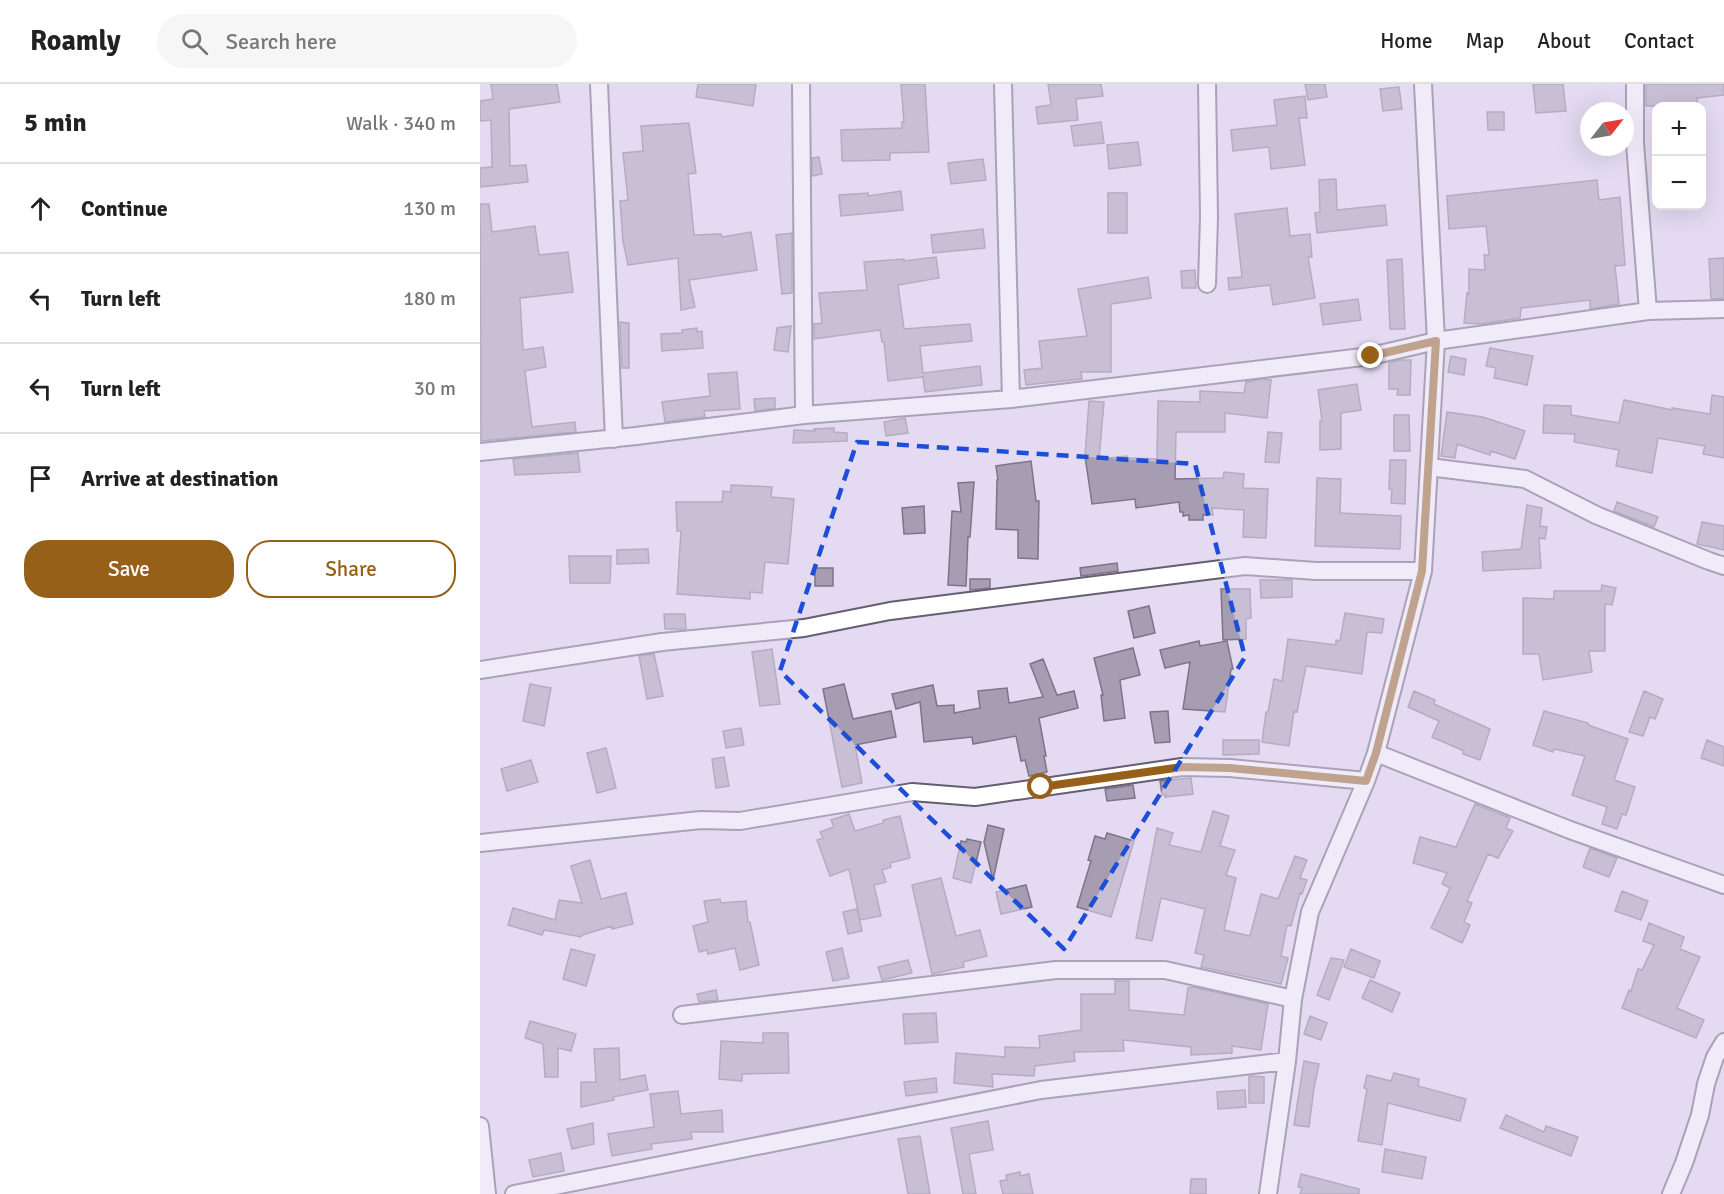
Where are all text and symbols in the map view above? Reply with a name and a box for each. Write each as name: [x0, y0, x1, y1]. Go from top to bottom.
search box: [157, 14, 577, 68]
text: Roamly: [30, 24, 121, 58]
icon: search: [178, 25, 211, 58]
text: Search here: [226, 28, 337, 55]
text: Home: [1380, 28, 1433, 54]
text: Map: [1466, 28, 1504, 54]
text: About: [1537, 28, 1591, 54]
text: Contact: [1624, 28, 1694, 54]
north arrow: [1580, 102, 1634, 156]
map controls: [1652, 102, 1706, 210]
button: +: [1652, 102, 1706, 156]
text: 5 min: [24, 107, 87, 139]
text: Walk · 340 m: [346, 111, 456, 136]
button: −: [1652, 156, 1706, 210]
icon: ahead: [24, 192, 57, 225]
text: Continue: [81, 195, 168, 222]
text: 130 m: [403, 196, 456, 221]
icon: left: [24, 282, 57, 315]
text: Turn left: [81, 285, 161, 312]
text: 180 m: [403, 286, 456, 311]
route end: [1357, 342, 1383, 368]
icon: left: [24, 372, 57, 405]
text: Turn left: [81, 375, 161, 402]
text: 30 m: [414, 376, 456, 401]
icon: arrive: [24, 462, 57, 495]
text: Arrive at destination: [81, 465, 278, 492]
button: Save: [24, 540, 234, 598]
button: Share: [246, 540, 456, 598]
route start: [1027, 773, 1053, 799]

